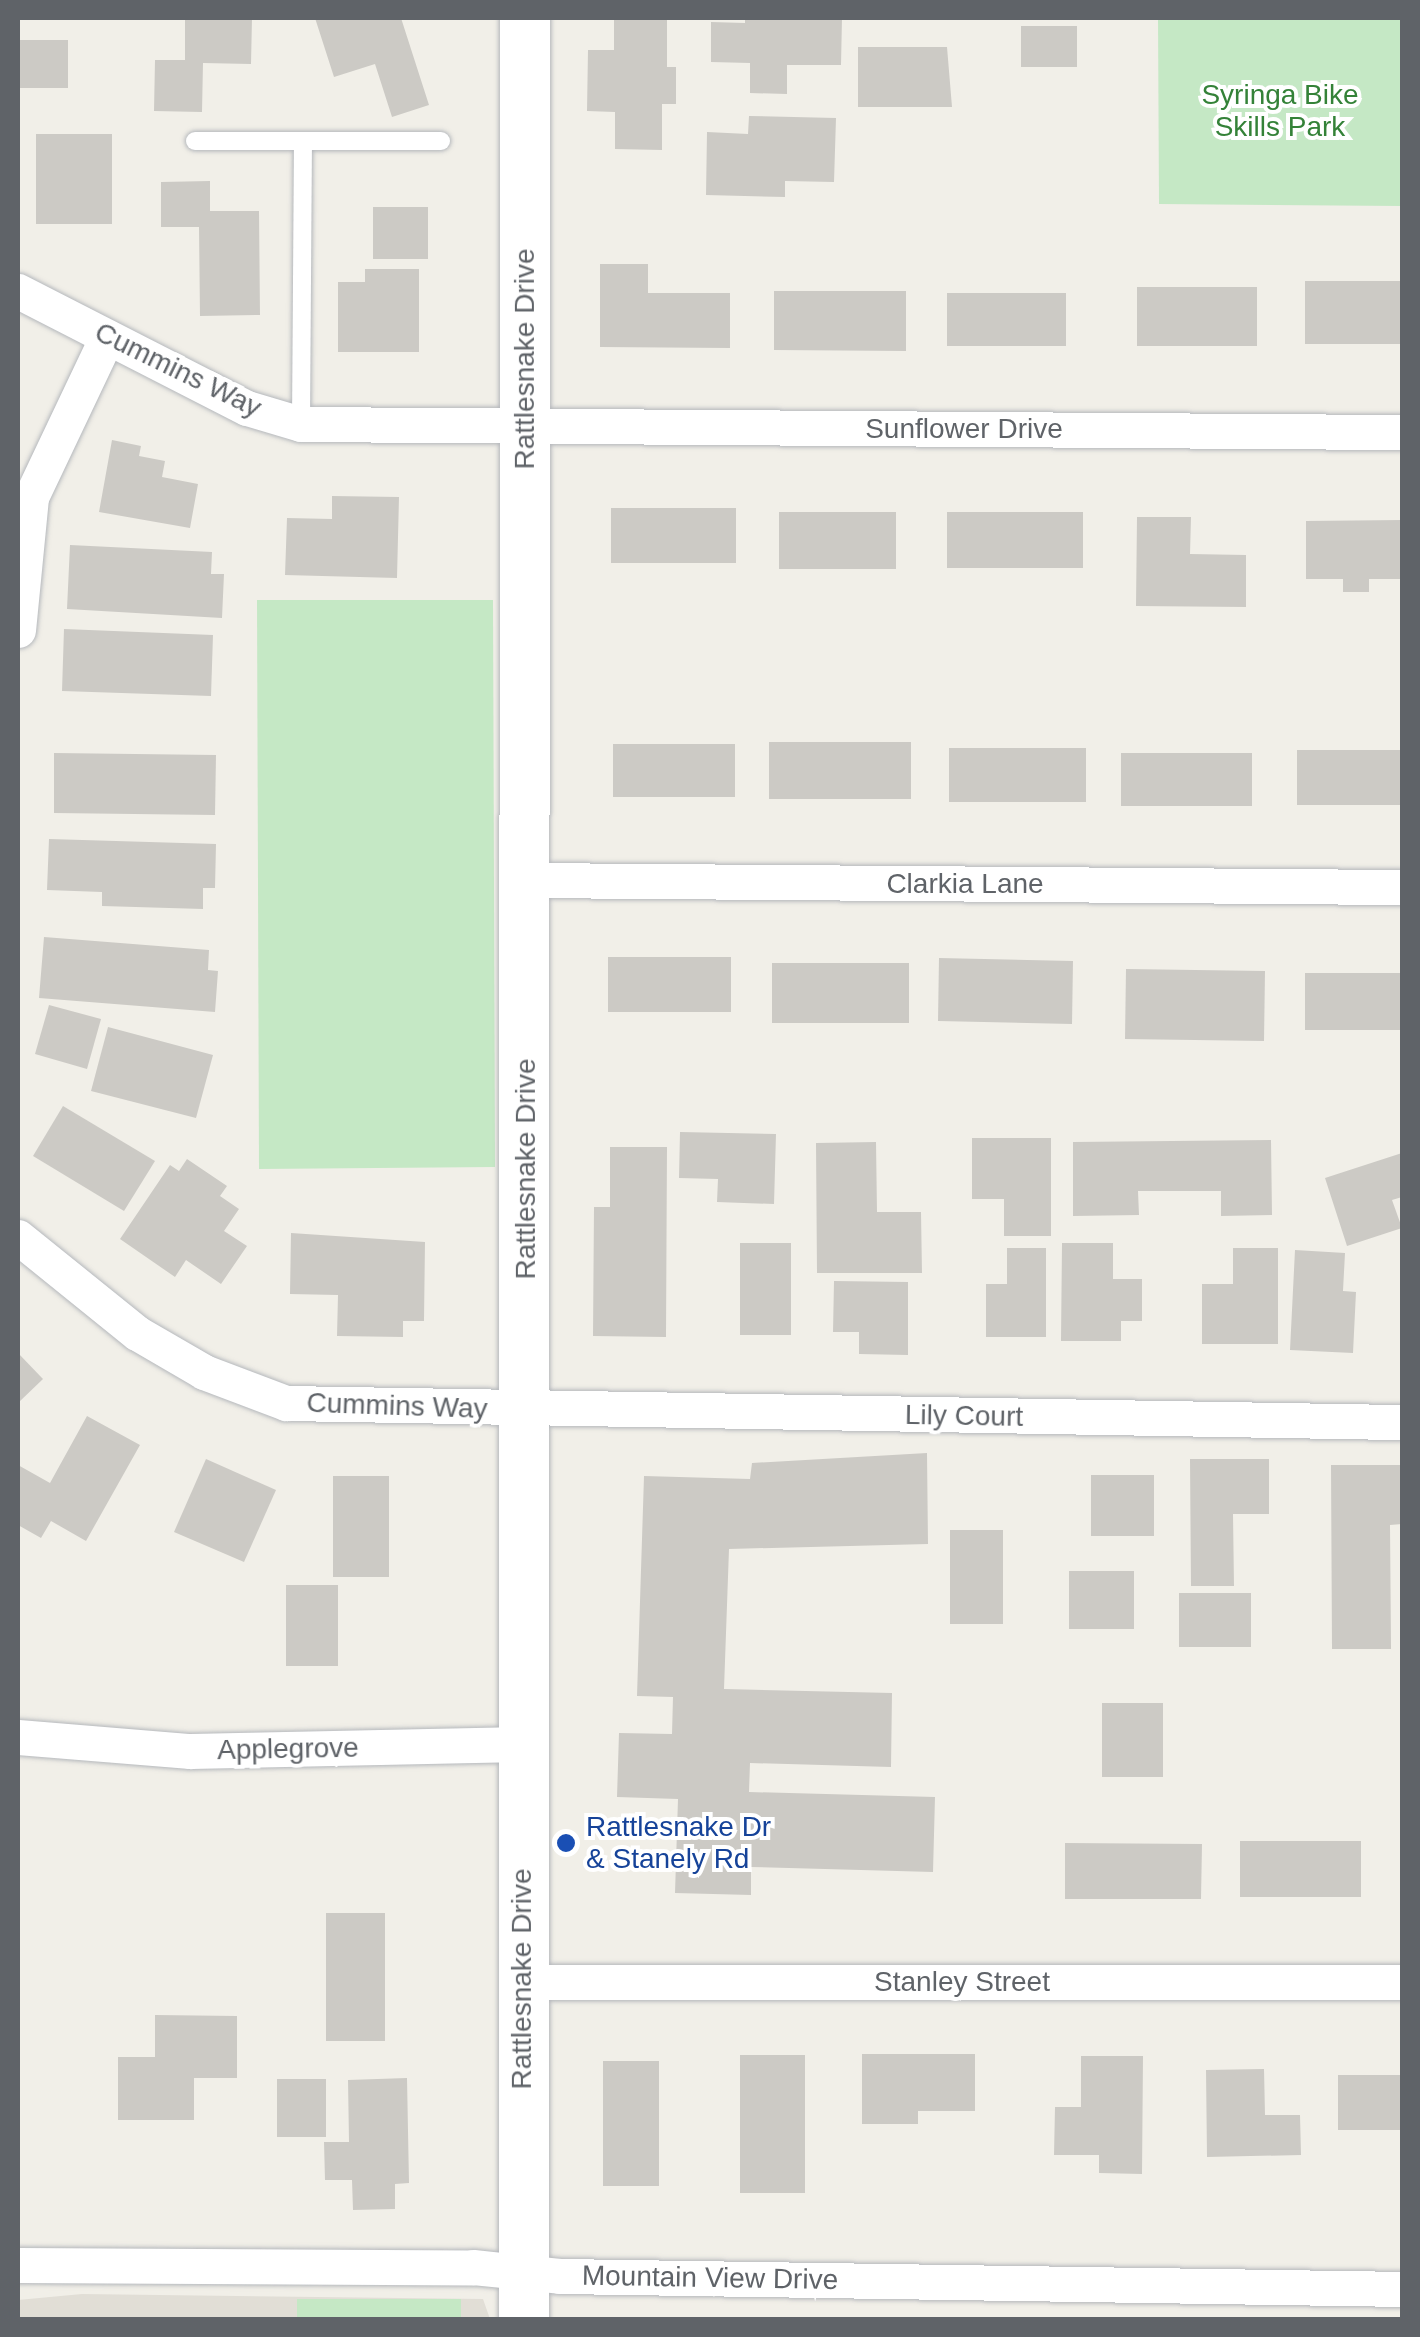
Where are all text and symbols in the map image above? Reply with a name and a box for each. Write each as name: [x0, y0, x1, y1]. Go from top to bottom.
park label: Syringa Bike Skills Park: [1201, 78, 1359, 144]
street label: Rattlesnake Drive: [508, 249, 542, 469]
street label: Cummins Way: [89, 315, 267, 425]
street label: Sunflower Drive: [865, 412, 1063, 446]
street label: Clarkia Lane: [886, 867, 1044, 901]
street label: Rattlesnake Drive: [509, 1059, 543, 1279]
street label: Cummins Way: [306, 1386, 488, 1426]
street label: Lily Court: [905, 1398, 1023, 1434]
street label: Applegrove: [217, 1731, 359, 1767]
place label: Rattlesnake Dr & Stanely Rd: [586, 1810, 771, 1876]
marker: Rattlesnake Dr & Stanely Rd: [555, 1832, 577, 1854]
street label: Rattlesnake Drive: [505, 1869, 539, 2089]
street label: Stanley Street: [874, 1965, 1050, 1999]
street label: Mountain View Drive: [582, 2259, 838, 2297]

